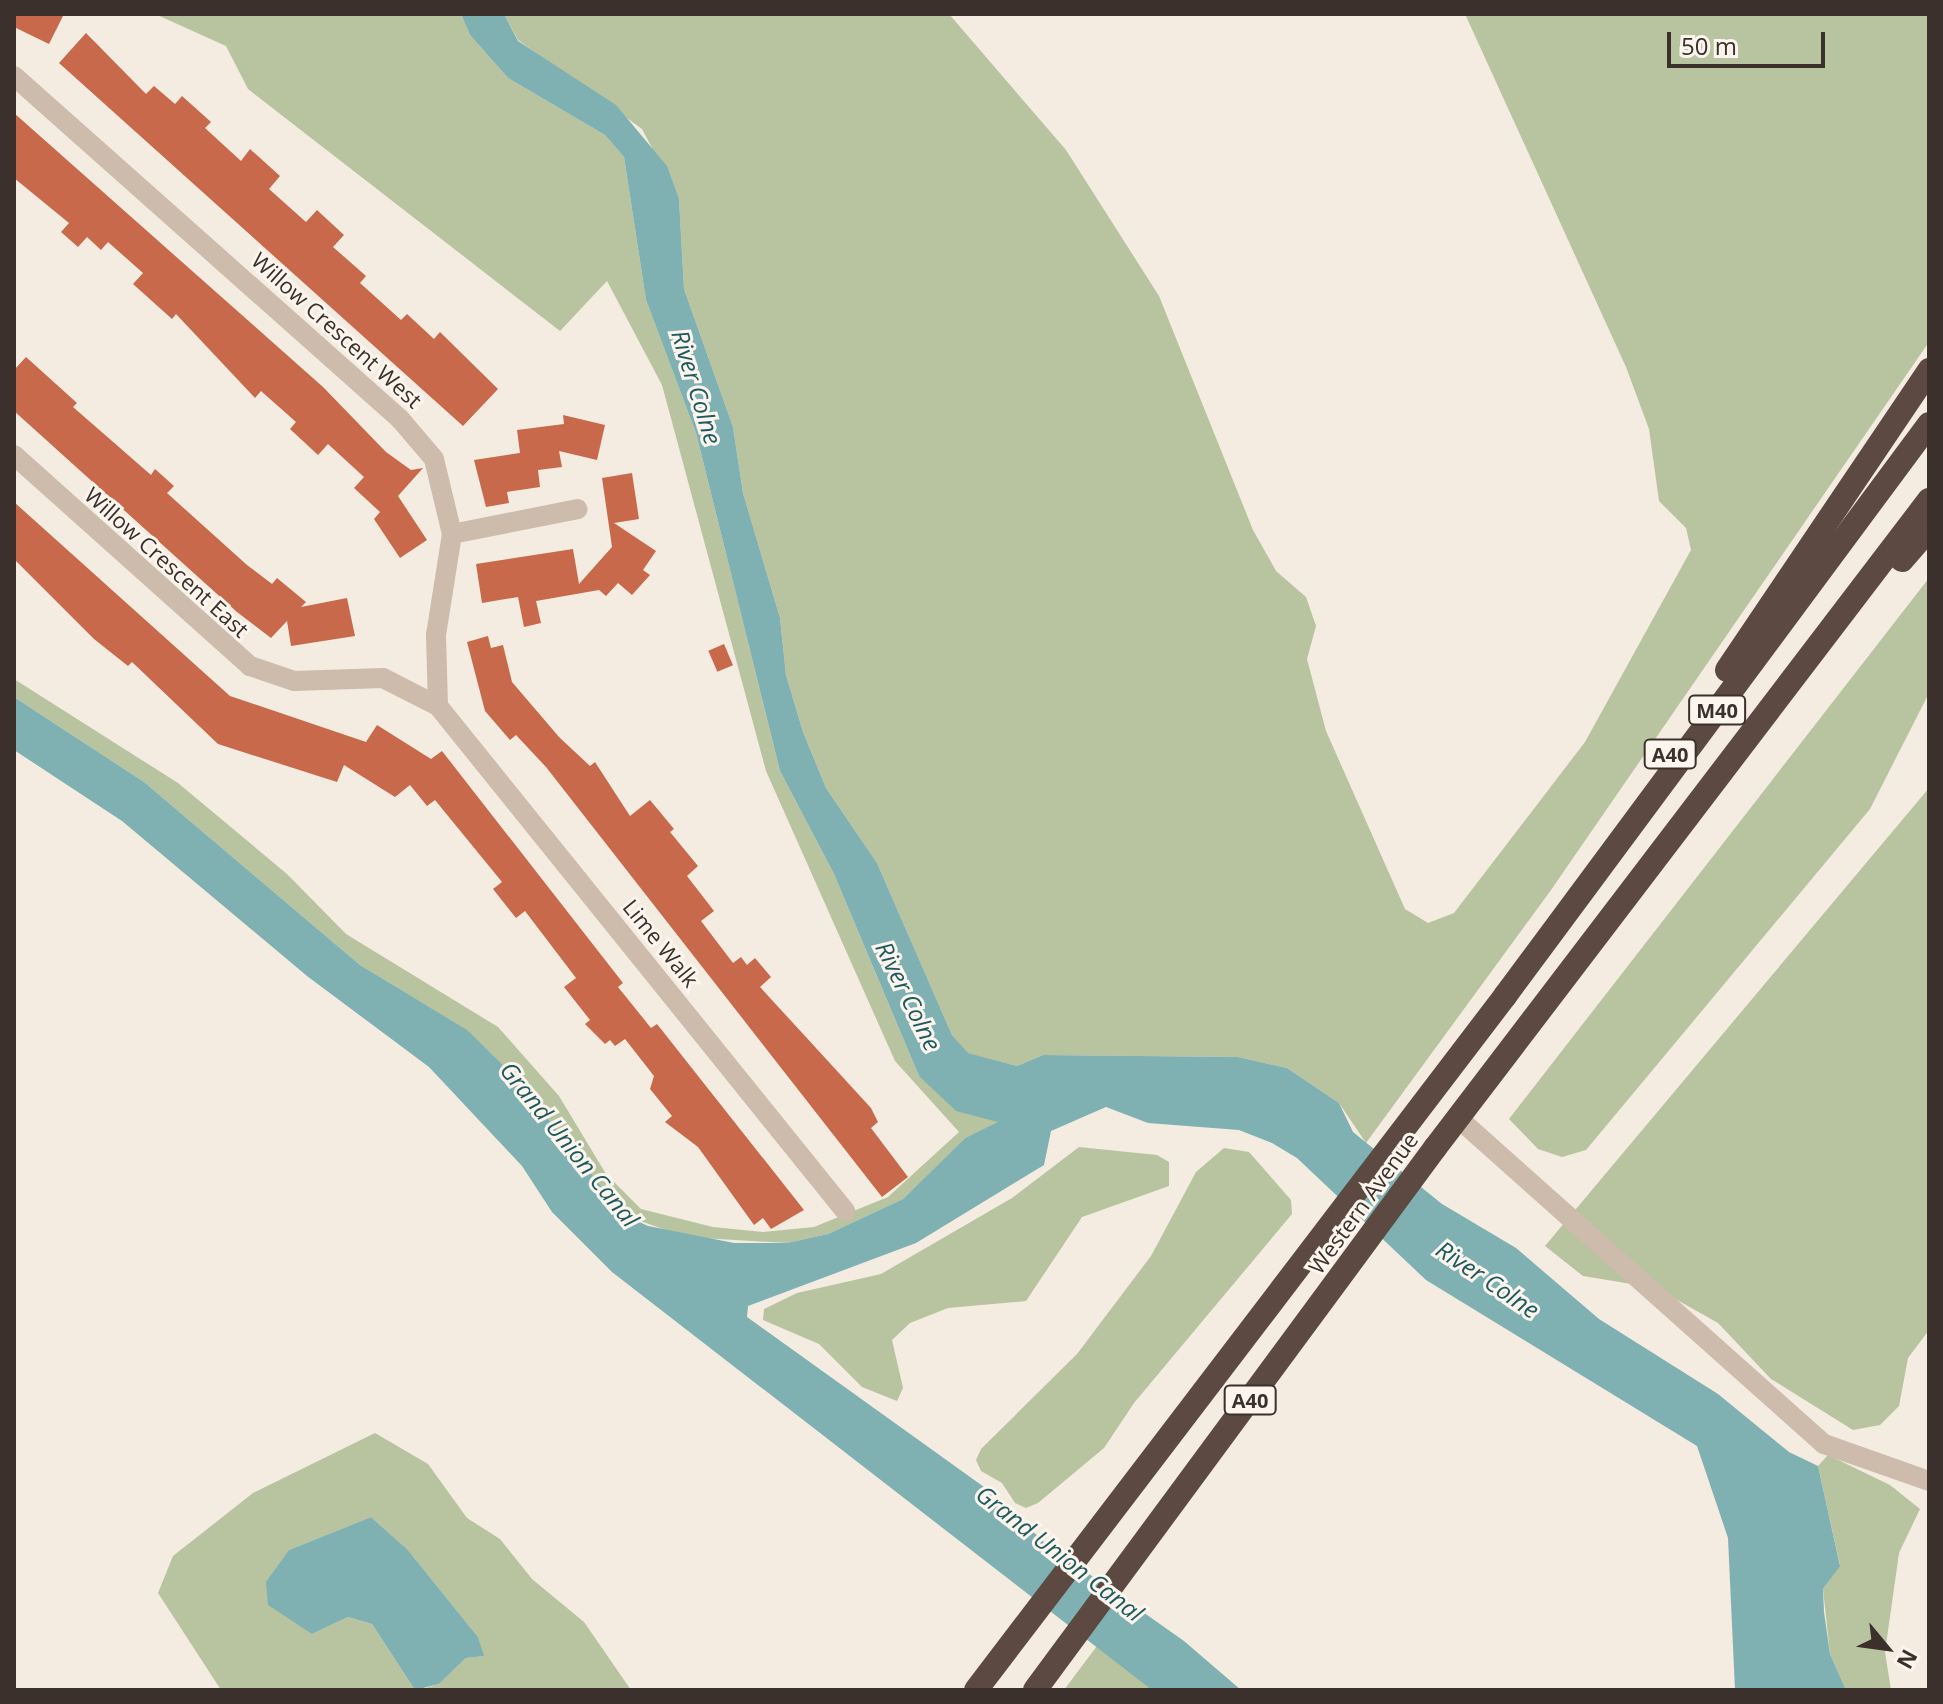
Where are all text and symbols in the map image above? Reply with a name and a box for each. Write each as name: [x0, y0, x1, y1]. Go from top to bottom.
scale bar: [1671, 16, 1829, 66]
text: 50 m: [1681, 29, 1737, 62]
street label: Willow Crescent West: [247, 247, 427, 413]
water label: River Colne: [666, 326, 728, 448]
street label: Willow Crescent East: [80, 481, 254, 643]
road number: M40: [1687, 694, 1747, 726]
road number: A40: [1642, 738, 1698, 770]
street label: Lime Walk: [618, 894, 704, 992]
water label: River Colne: [870, 937, 948, 1055]
water label: Grand Union Canal: [495, 1056, 645, 1232]
street label: Western Avenue: [1303, 1127, 1423, 1279]
water label: River Colne: [1431, 1234, 1545, 1324]
road number: A40: [1222, 1384, 1278, 1416]
water label: Grand Union Canal: [971, 1479, 1149, 1627]
north arrow: [1847, 1608, 1927, 1688]
text: N: [1891, 1645, 1925, 1675]

